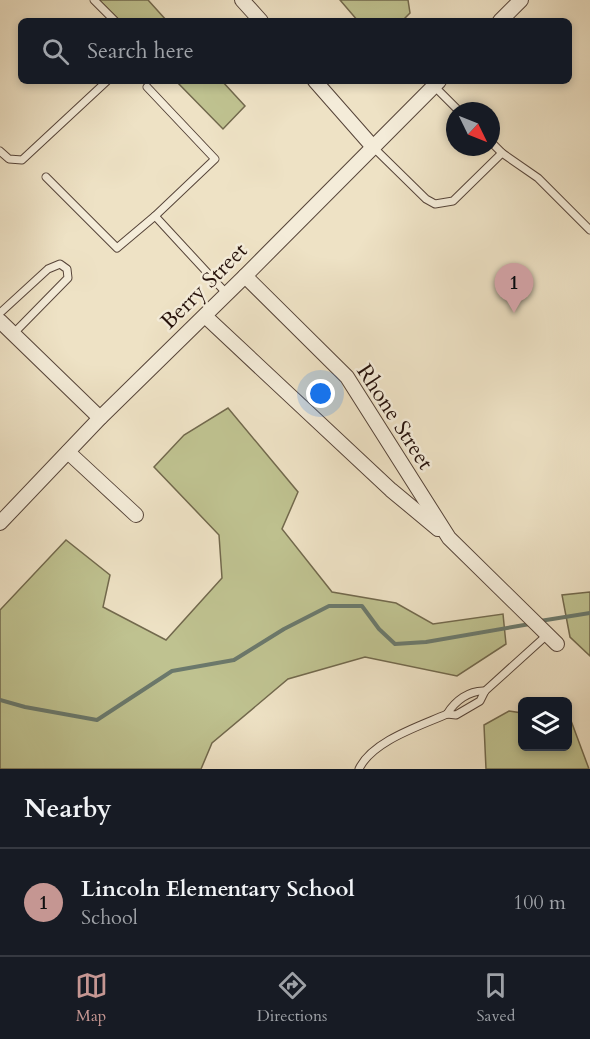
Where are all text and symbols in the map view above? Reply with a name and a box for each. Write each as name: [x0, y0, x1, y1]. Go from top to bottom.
search box: [18, 18, 572, 84]
icon: search: [39, 35, 72, 68]
text: Search here: [87, 36, 194, 66]
north arrow: [446, 102, 500, 156]
street label: Berry Street: [154, 236, 254, 336]
pin: 1: [494, 264, 534, 313]
street label: Rhone Street: [350, 358, 440, 476]
your location: [306, 379, 335, 408]
map controls: [518, 697, 572, 751]
button: layers: [518, 697, 572, 751]
text: Nearby: [24, 791, 112, 826]
text: Lincoln Elementary School: [81, 874, 355, 904]
text: 1: [38, 889, 49, 916]
text: 100 m: [513, 889, 566, 916]
text: School: [81, 904, 138, 931]
tab: Map: [75, 969, 108, 1027]
tab: Directions: [257, 969, 327, 1027]
tab: Saved: [477, 969, 515, 1027]

